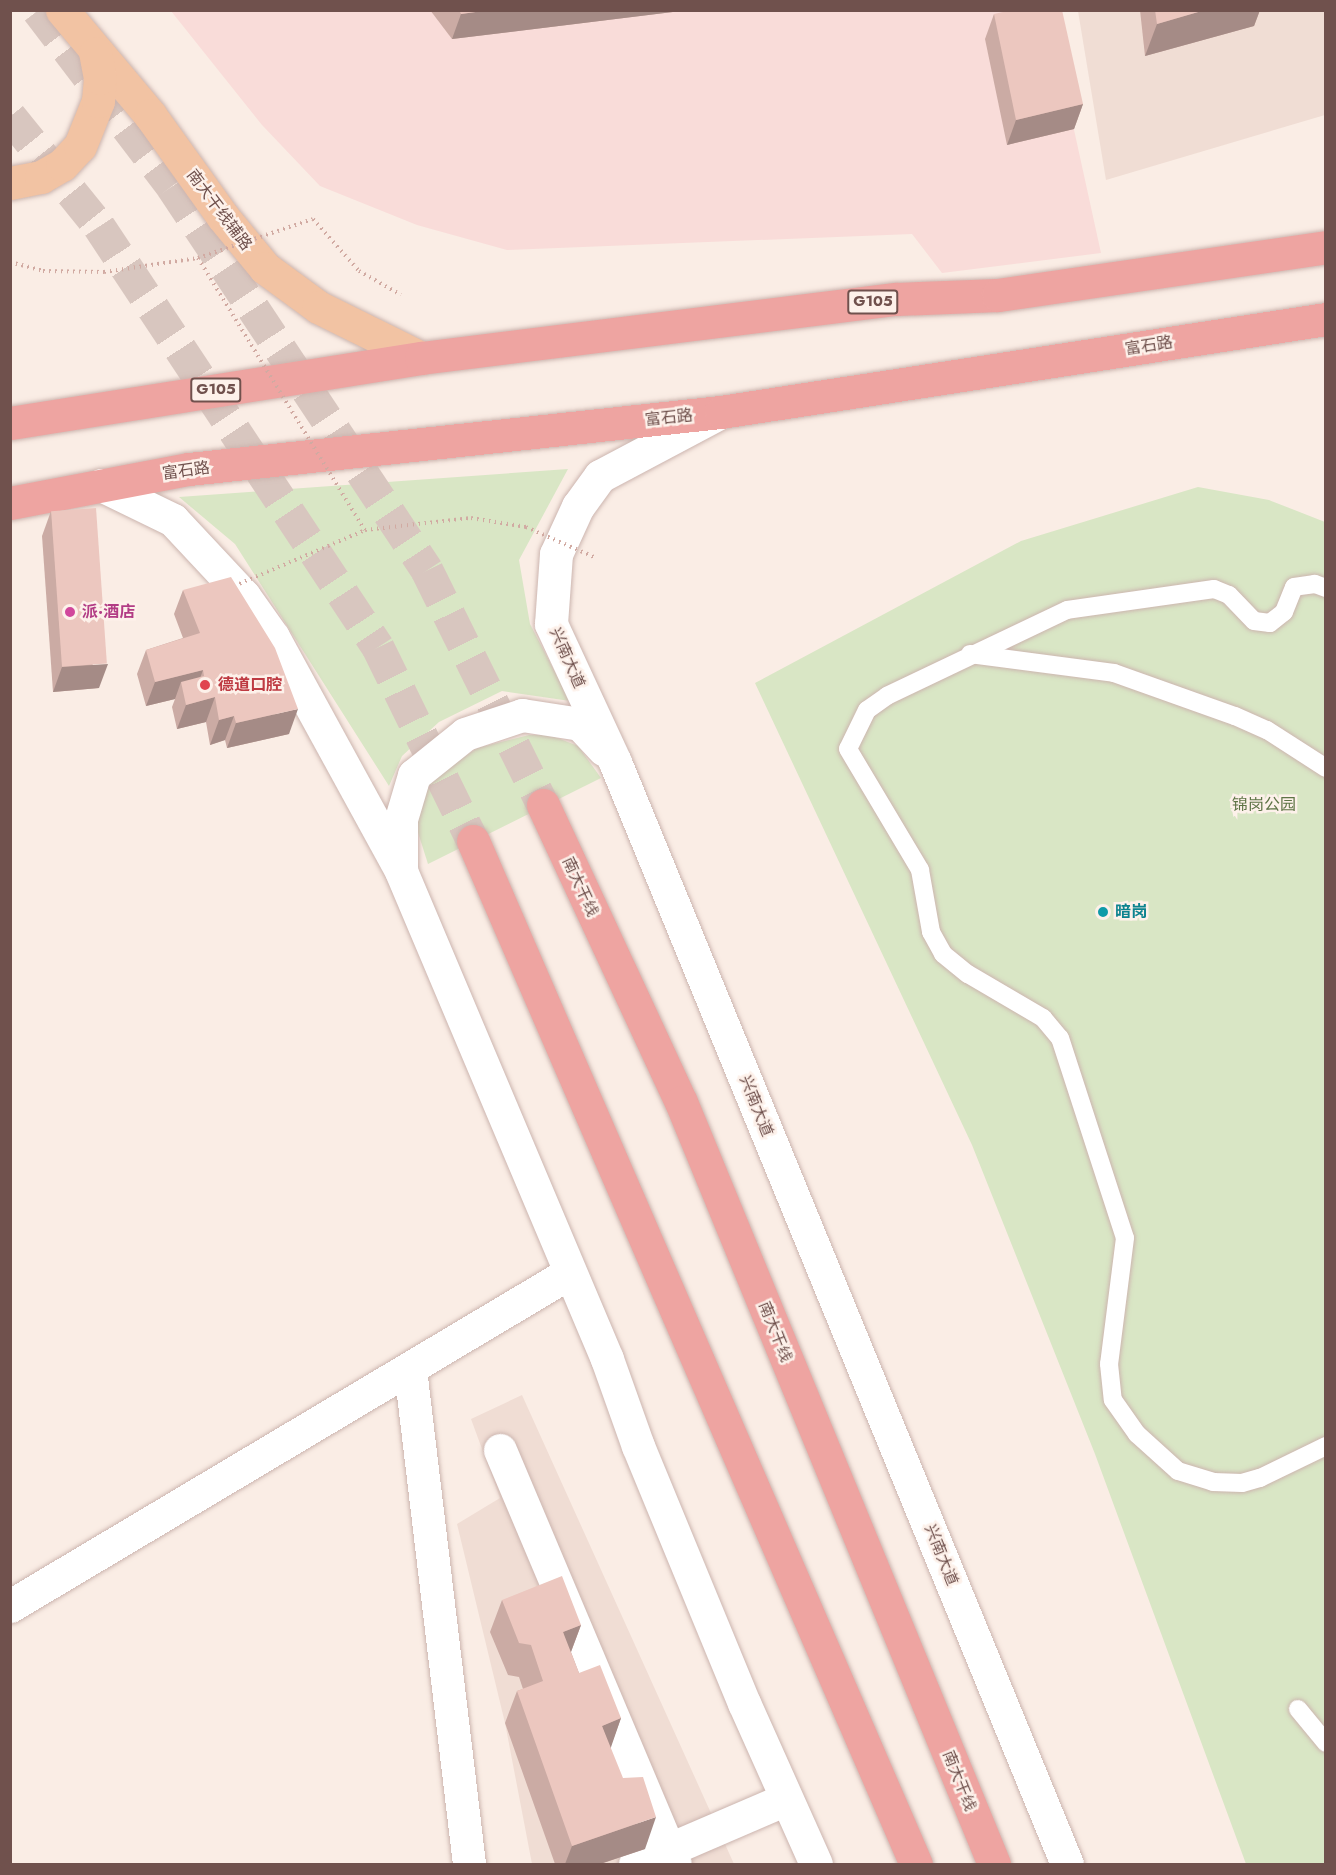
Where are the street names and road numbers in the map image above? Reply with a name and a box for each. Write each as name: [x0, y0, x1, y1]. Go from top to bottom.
street label: 南大干线辅路: [182, 166, 256, 254]
road number: G105: [846, 290, 900, 314]
street label: 富石路: [1124, 333, 1174, 359]
road number: G105: [189, 378, 243, 402]
street label: 富石路: [644, 406, 694, 430]
street label: 富石路: [161, 458, 211, 484]
street label: 兴南大道: [545, 625, 589, 691]
street label: 南大干线: [558, 854, 602, 920]
street label: 兴南大道: [735, 1073, 777, 1139]
street label: 南大干线: [754, 1299, 796, 1365]
street label: 兴南大道: [920, 1522, 962, 1588]
street label: 南大干线: [938, 1748, 980, 1814]

